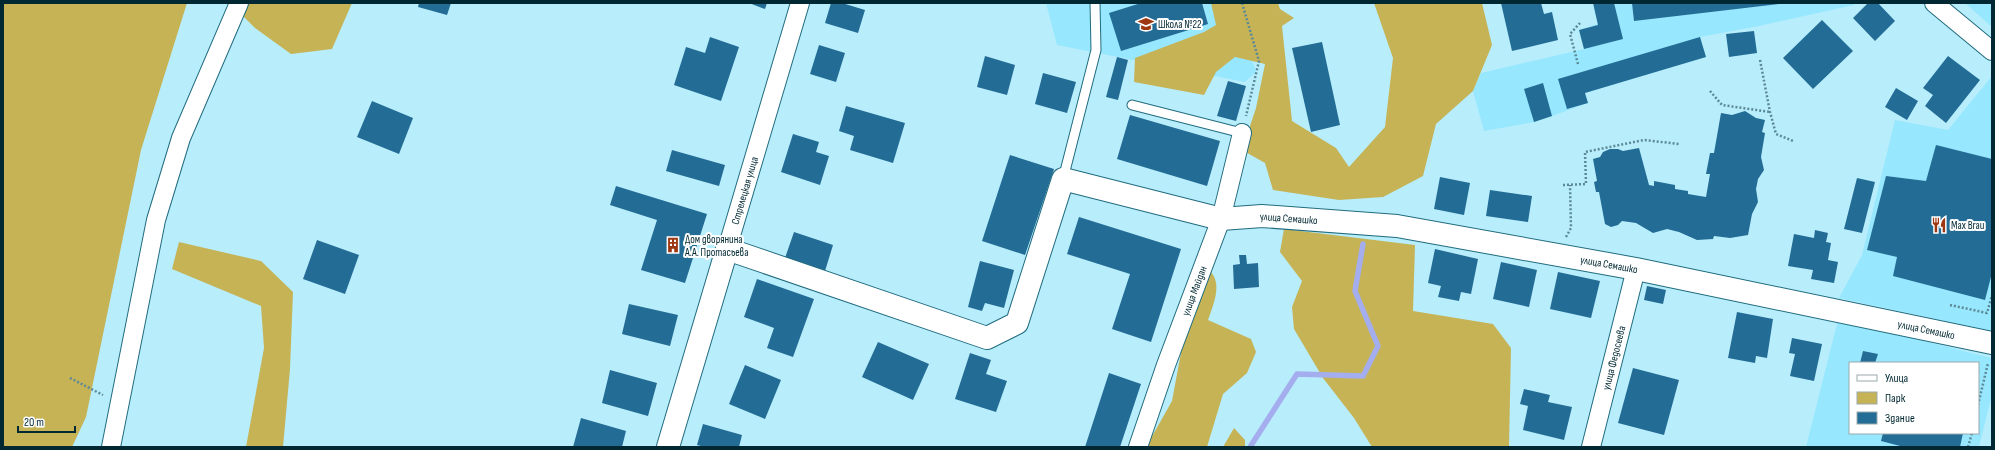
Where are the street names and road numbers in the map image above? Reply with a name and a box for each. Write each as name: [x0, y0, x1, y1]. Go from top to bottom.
street label: Стрелецкая улица: [729, 155, 761, 226]
street label: улица Семашко: [1259, 210, 1319, 227]
street label: улица Семашко: [1579, 253, 1639, 276]
street label: улица Майдан: [1179, 264, 1210, 318]
street label: улица Семашко: [1896, 318, 1956, 342]
street label: улица Федосеева: [1600, 324, 1628, 391]

